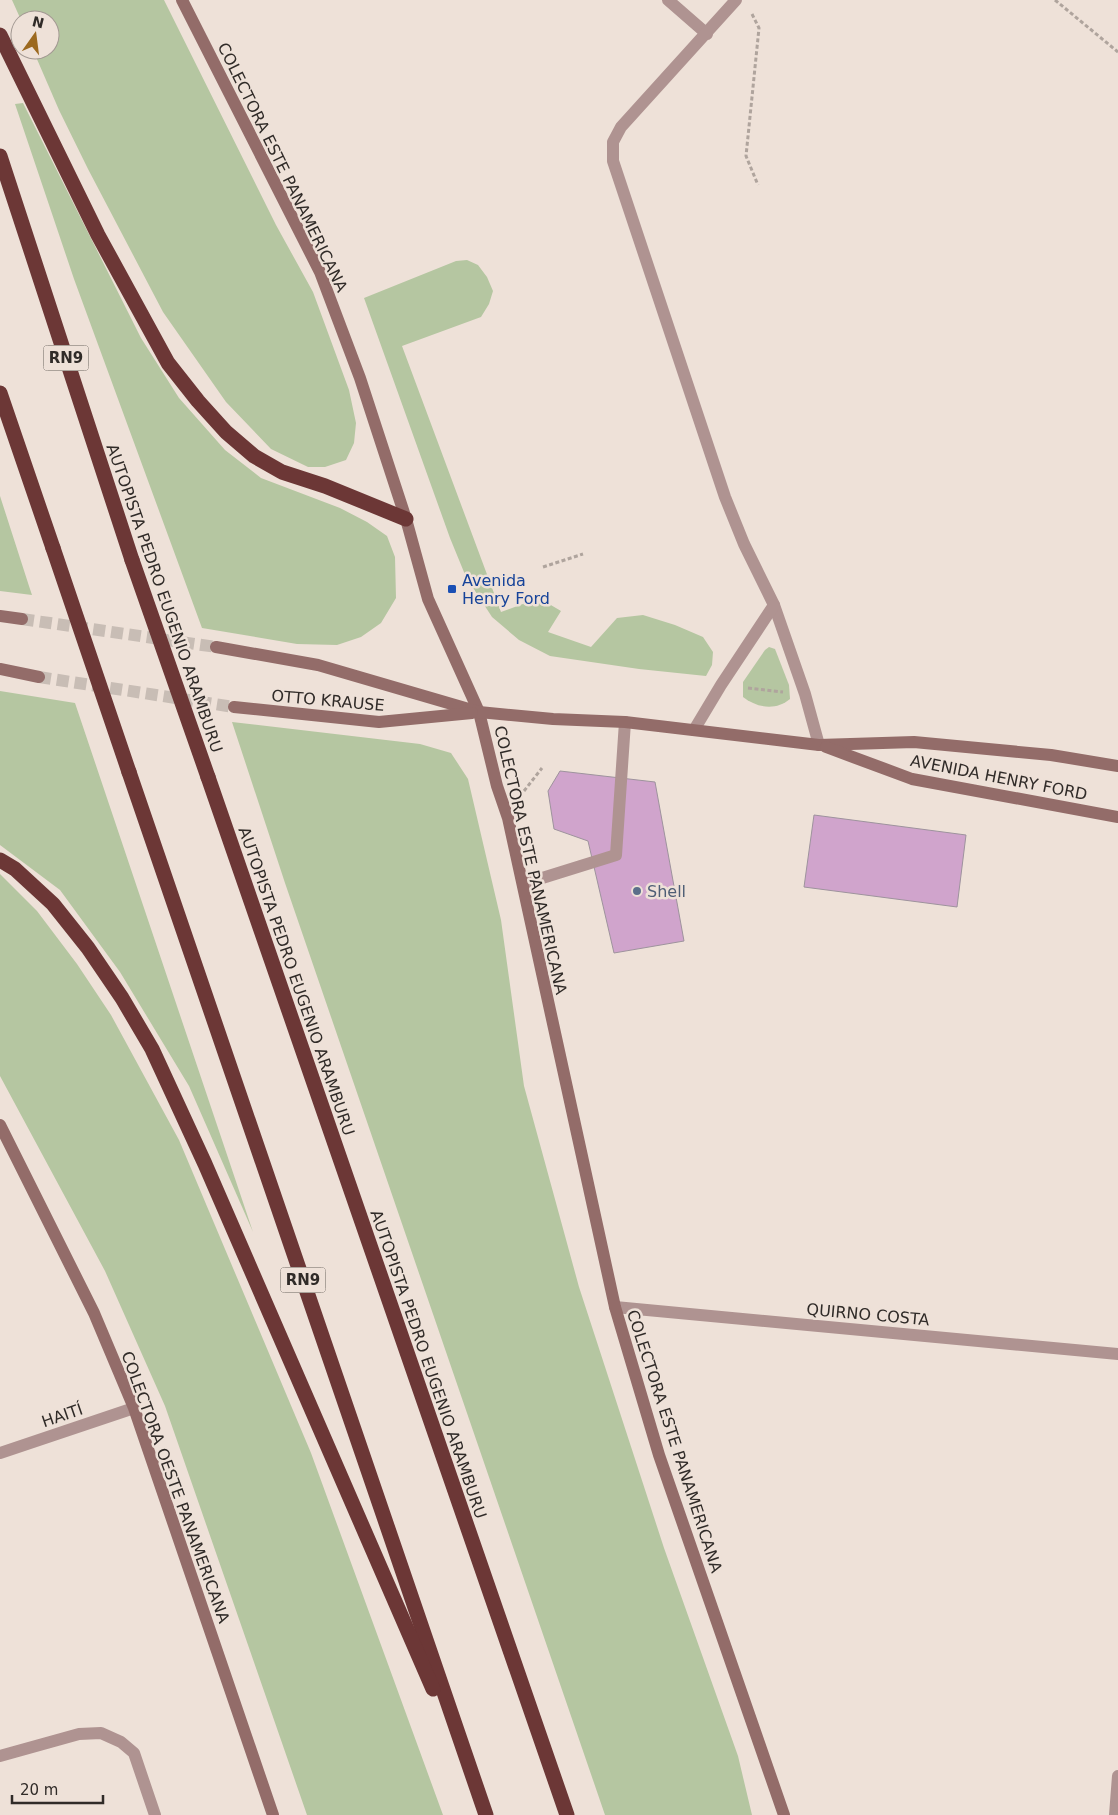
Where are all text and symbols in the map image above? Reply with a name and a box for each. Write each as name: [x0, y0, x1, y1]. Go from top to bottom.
north arrow: [10, 10, 60, 60]
text: N: [31, 13, 46, 32]
street label: COLECTORA ESTE PANAMERICANA: [214, 39, 351, 295]
road number: RN9: [44, 346, 88, 370]
street label: AUTOPISTA PEDRO EUGENIO ARAMBURU: [103, 441, 226, 755]
place label: Avenida Henry Ford: [462, 571, 550, 608]
marker: Avenida Henry Ford: [446, 583, 458, 595]
street label: OTTO KRAUSE: [271, 686, 385, 715]
street label: COLECTORA ESTE PANAMERICANA: [490, 724, 571, 996]
street label: AVENIDA HENRY FORD: [909, 751, 1089, 804]
street label: AUTOPISTA PEDRO EUGENIO ARAMBURU: [235, 824, 358, 1138]
place label: Shell: [647, 882, 686, 901]
marker: Shell: [631, 885, 643, 897]
street label: AUTOPISTA PEDRO EUGENIO ARAMBURU: [367, 1207, 490, 1521]
road number: RN9: [280, 1268, 326, 1292]
street label: QUIRNO COSTA: [806, 1300, 930, 1329]
street label: COLECTORA ESTE PANAMERICANA: [623, 1307, 726, 1575]
street label: COLECTORA OESTE PANAMERICANA: [117, 1349, 234, 1626]
street label: HAITÍ: [39, 1400, 85, 1431]
scale bar: [12, 1772, 104, 1804]
text: 20 m: [20, 1781, 58, 1799]

